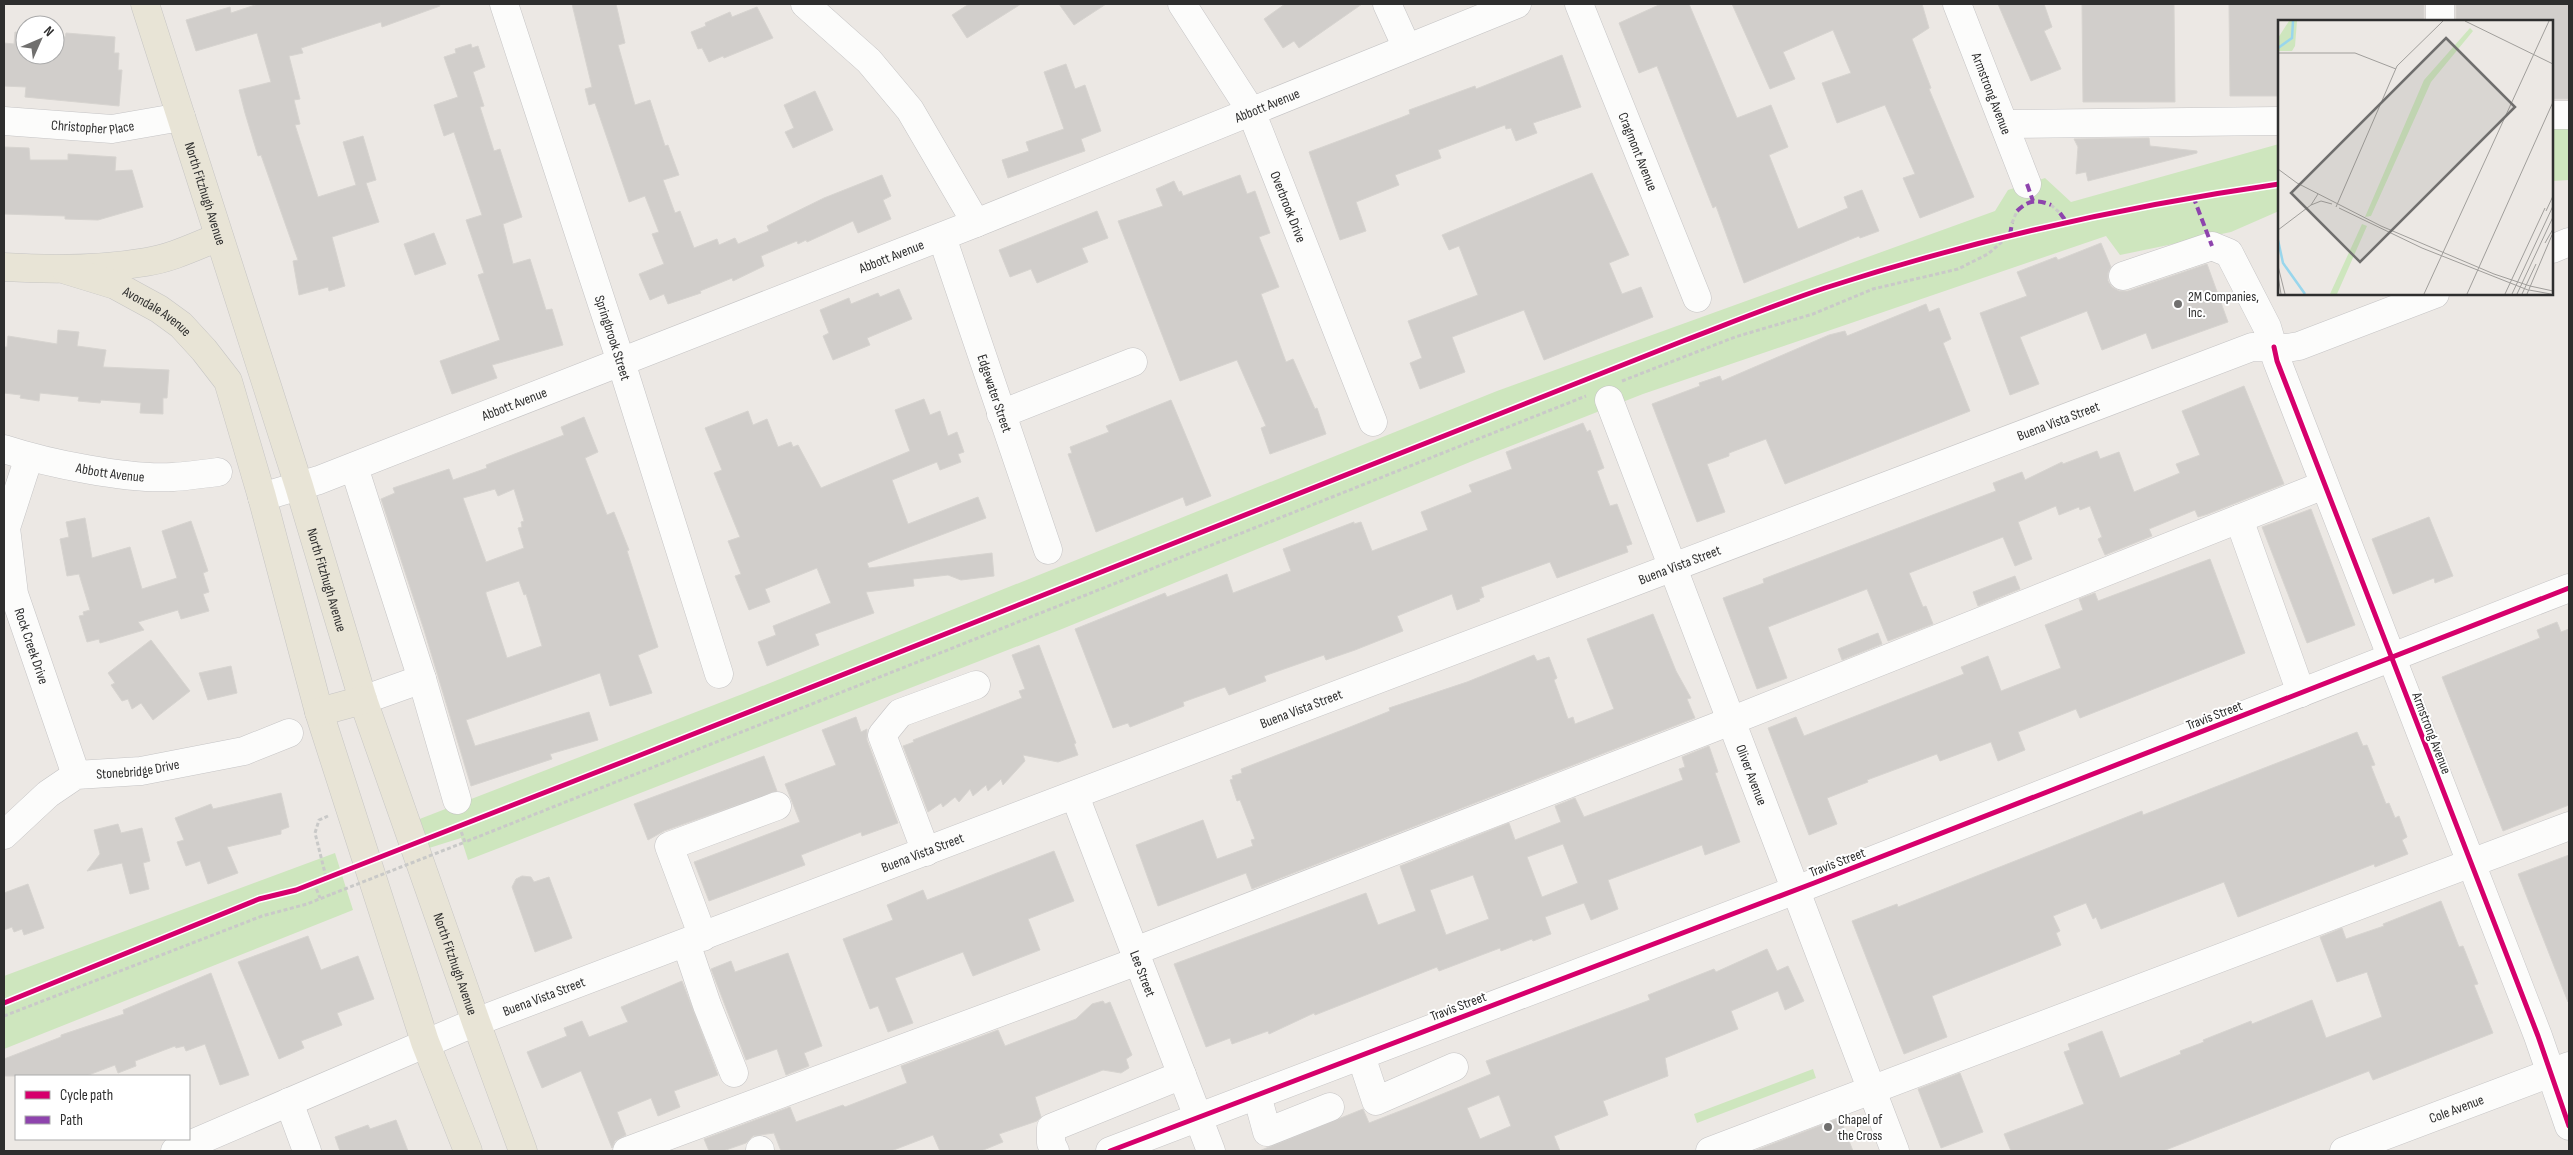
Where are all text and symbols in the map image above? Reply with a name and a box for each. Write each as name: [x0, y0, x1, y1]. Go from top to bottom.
north arrow: [15, 15, 65, 65]
inset map: [2278, 20, 2553, 295]
text: N: [40, 23, 57, 40]
street label: Armstrong Avenue: [1967, 49, 2015, 137]
street label: Abbott Avenue: [1231, 85, 1302, 127]
street label: Cragmont Avenue: [1614, 110, 1661, 194]
street label: Christopher Place: [51, 117, 136, 138]
street label: North Fitzhugh Avenue: [181, 140, 229, 247]
street label: Overbrook Drive: [1266, 169, 1310, 245]
street label: Abbott Avenue: [855, 236, 927, 277]
street label: Avondale Avenue: [119, 282, 195, 340]
place label: 2M Companies, Inc.: [2188, 288, 2259, 321]
street label: Springbrook Street: [591, 293, 634, 382]
marker: 2M Companies, Inc.: [2172, 298, 2184, 310]
street label: Edgewater Street: [973, 352, 1016, 435]
street label: Abbott Avenue: [478, 384, 549, 425]
street label: Buena Vista Street: [2015, 398, 2102, 445]
street label: Abbott Avenue: [74, 459, 145, 486]
street label: North Fitzhugh Avenue: [303, 526, 350, 634]
street label: Buena Vista Street: [1636, 542, 1723, 588]
street label: Rock Creek Drive: [10, 606, 52, 686]
street label: Buena Vista Street: [1258, 686, 1345, 732]
street label: Armstrong Avenue: [2408, 689, 2455, 776]
street label: Travis Street: [2184, 697, 2245, 734]
street label: Oliver Avenue: [1732, 742, 1771, 808]
street label: Stonebridge Drive: [96, 756, 181, 783]
street label: Buena Vista Street: [879, 829, 966, 876]
street label: Travis Street: [1807, 844, 1868, 881]
street label: North Fitzhugh Avenue: [429, 911, 481, 1017]
street label: Lee Street: [1126, 948, 1159, 999]
street label: Buena Vista Street: [500, 973, 588, 1020]
street label: Travis Street: [1428, 988, 1489, 1025]
legend: [15, 1075, 190, 1140]
text: Cycle path: [60, 1086, 113, 1105]
street label: Cole Avenue: [2427, 1091, 2486, 1127]
text: Path: [60, 1111, 83, 1130]
place label: Chapel of the Cross: [1838, 1111, 1883, 1144]
marker: Chapel of the Cross: [1822, 1121, 1834, 1133]

